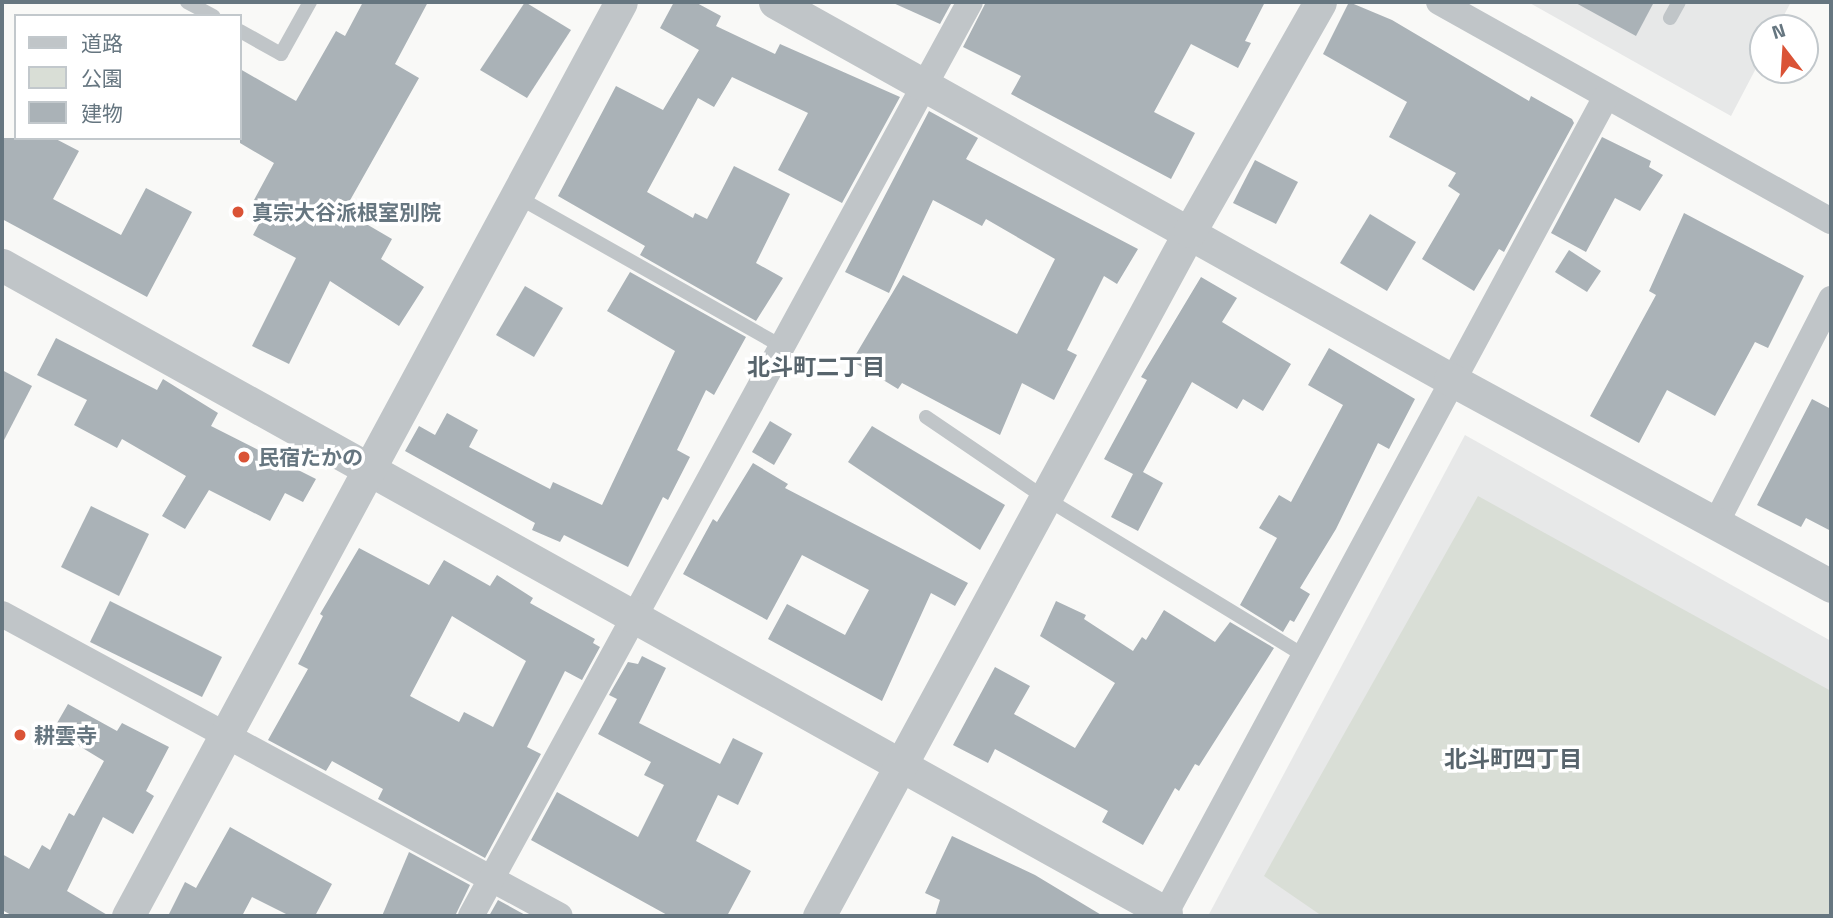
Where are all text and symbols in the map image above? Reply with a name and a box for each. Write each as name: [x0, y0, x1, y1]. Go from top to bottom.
legend: [14, 14, 242, 140]
north arrow: [1749, 14, 1819, 84]
text: N: [1768, 15, 1789, 46]
text: 道路: [81, 27, 123, 59]
text: 公園: [81, 62, 123, 94]
text: 建物: [81, 97, 123, 129]
place label: 真宗大谷派根室別院: [252, 199, 441, 225]
marker: 真宗大谷派根室別院: [230, 204, 246, 220]
district label: 北斗町二丁目: [747, 353, 885, 381]
place label: 民宿たかの: [258, 444, 363, 470]
marker: 民宿たかの: [236, 449, 252, 465]
place label: 耕雲寺: [34, 722, 97, 748]
marker: 耕雲寺: [12, 727, 28, 743]
district label: 北斗町四丁目: [1444, 745, 1582, 773]

